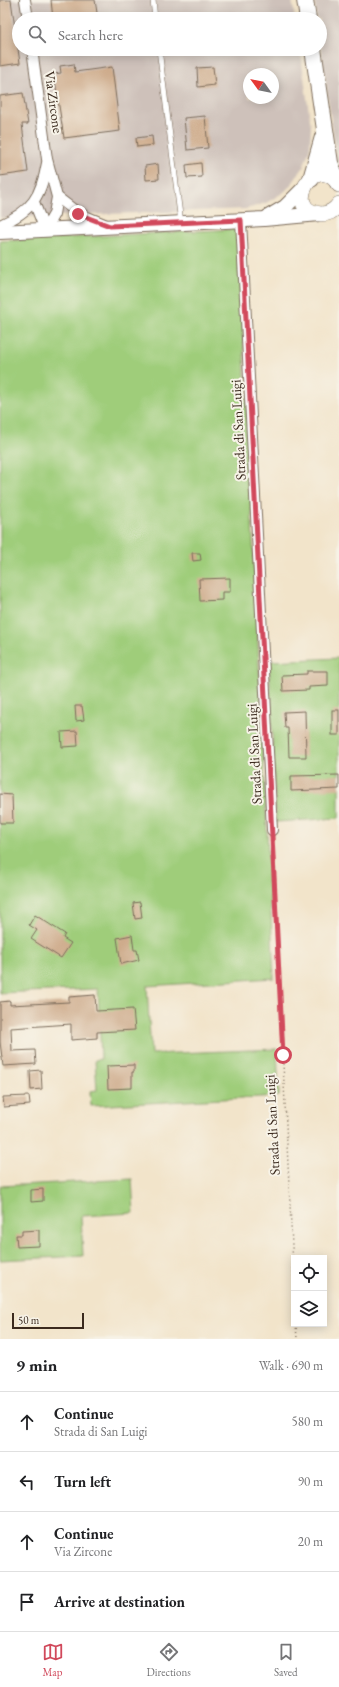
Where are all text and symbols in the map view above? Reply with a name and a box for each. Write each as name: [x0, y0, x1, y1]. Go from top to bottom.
search box: [12, 12, 327, 56]
icon: search: [26, 23, 48, 45]
text: Search here: [58, 25, 123, 44]
north arrow: [243, 68, 279, 104]
street label: Via Zircone: [41, 70, 67, 135]
route end: [69, 205, 87, 223]
street label: Strada di San Luigi: [226, 379, 250, 481]
street label: Strada di San Luigi: [242, 703, 266, 805]
route start: [274, 1046, 292, 1064]
street label: Strada di San Luigi: [260, 1074, 284, 1176]
map controls: [291, 1255, 327, 1327]
button: locate: [291, 1255, 327, 1291]
button: layers: [291, 1291, 327, 1327]
scale bar: [12, 1311, 84, 1330]
text: 50 m: [18, 1313, 39, 1327]
text: 9 min: [16, 1354, 57, 1376]
text: Walk · 690 m: [259, 1357, 323, 1374]
text: Continue: [54, 1404, 114, 1423]
icon: ahead: [16, 1411, 38, 1433]
text: 580 m: [292, 1413, 323, 1430]
text: Strada di San Luigi: [54, 1423, 148, 1440]
icon: left: [16, 1471, 38, 1493]
text: Turn left: [54, 1472, 111, 1491]
text: 90 m: [298, 1473, 323, 1490]
text: Continue: [54, 1524, 114, 1543]
icon: ahead: [16, 1531, 38, 1553]
text: 20 m: [298, 1533, 323, 1550]
text: Via Zircone: [54, 1543, 112, 1560]
icon: arrive: [16, 1591, 38, 1613]
text: Arrive at destination: [54, 1592, 185, 1611]
tab: Map: [42, 1641, 64, 1679]
tab: Directions: [147, 1641, 191, 1679]
tab: Saved: [274, 1641, 297, 1679]

